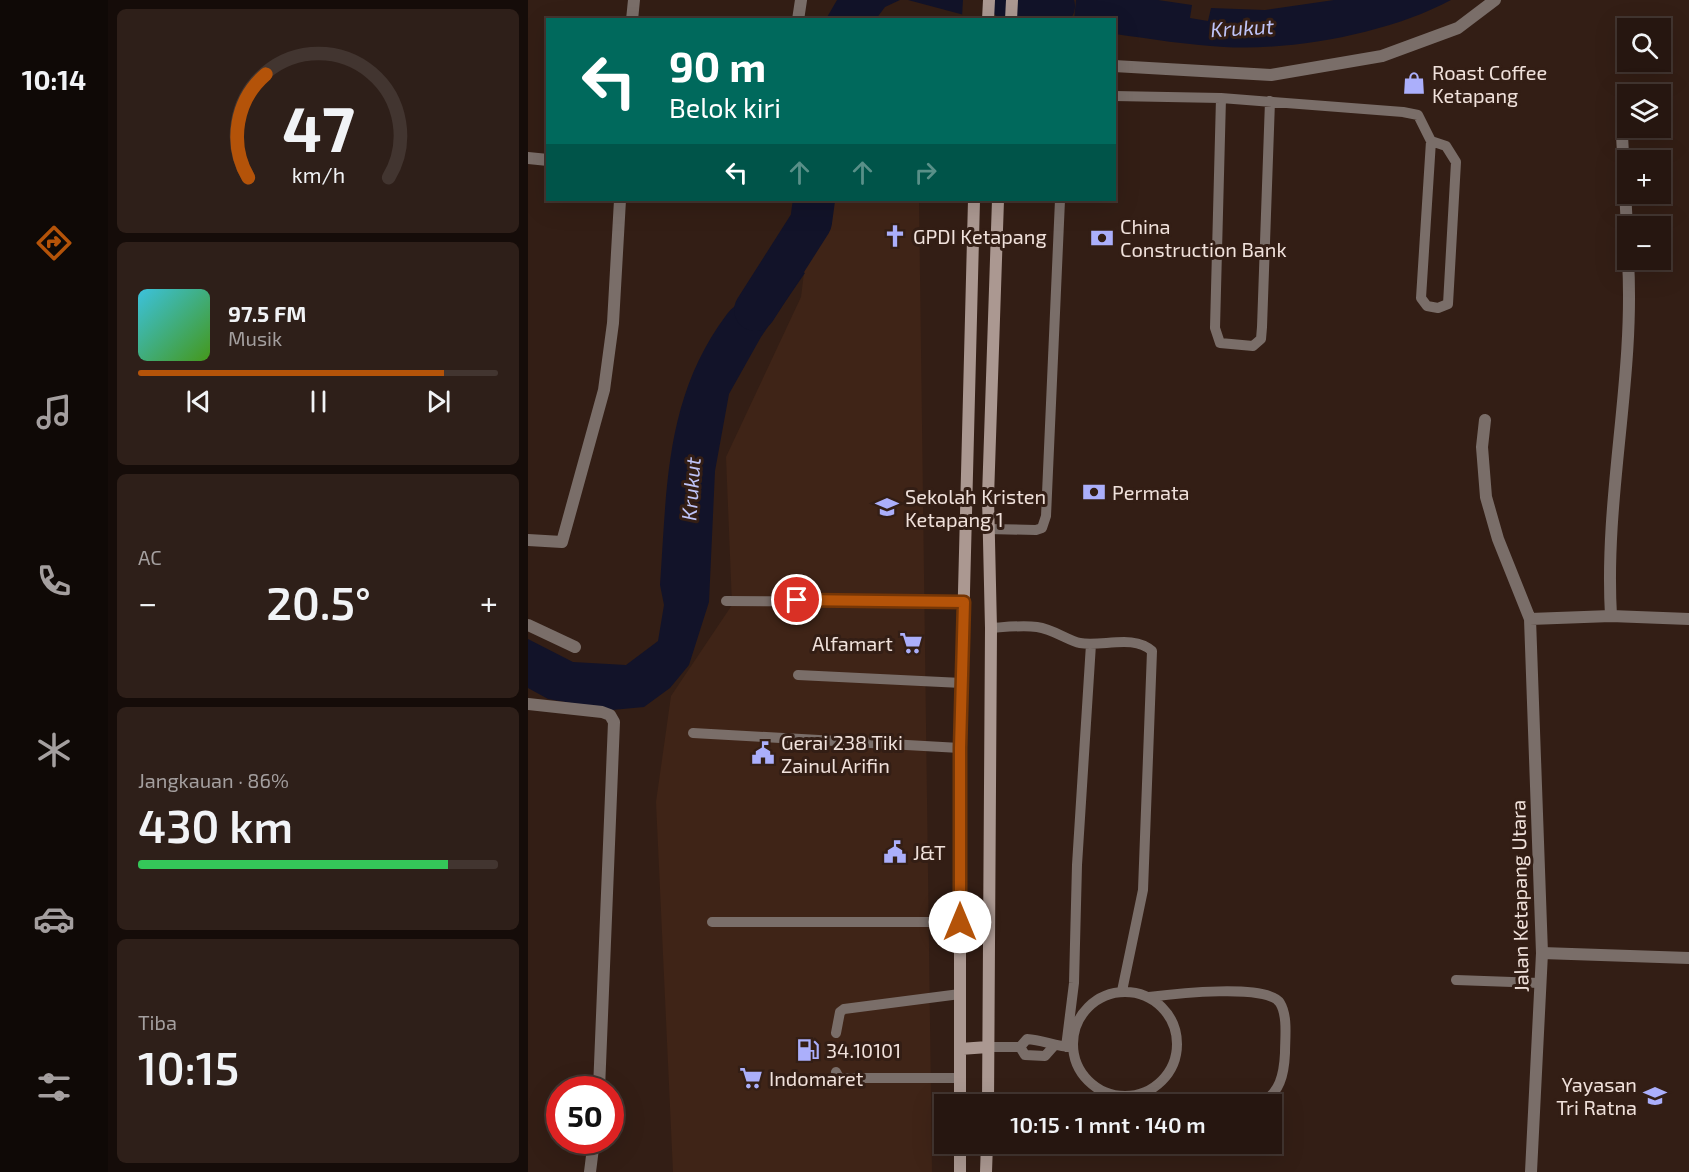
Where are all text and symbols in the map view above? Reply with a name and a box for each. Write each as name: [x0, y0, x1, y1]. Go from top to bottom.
water label: Krukut: [1210, 13, 1274, 41]
map controls: [1617, 18, 1671, 270]
button: search: [1617, 18, 1671, 72]
text: 90 m: [669, 40, 766, 90]
icon: left: [570, 42, 648, 120]
place label: Roast Coffee Ketapang: [1432, 60, 1547, 107]
text: 10:14: [22, 63, 86, 95]
shop icon: Roast Coffee Ketapang: [1401, 70, 1427, 96]
button: layers: [1617, 84, 1671, 138]
text: 47: [282, 90, 354, 165]
text: Belok kiri: [669, 91, 781, 123]
button: +: [1617, 150, 1671, 204]
icon: left: [720, 156, 753, 189]
icon: ahead: [783, 156, 816, 189]
icon: ahead: [846, 156, 879, 189]
icon: right: [909, 156, 942, 189]
text: km/h: [291, 162, 345, 187]
place label: China Construction Bank: [1120, 214, 1287, 261]
button: −: [1617, 216, 1671, 270]
icon: directions: [33, 222, 75, 264]
church icon: GPDI Ketapang: [882, 223, 908, 249]
place label: GPDI Ketapang: [913, 224, 1047, 248]
bank icon: China Construction Bank: [1089, 225, 1115, 251]
text: 97.5 FM: [228, 300, 306, 326]
text: Musik: [228, 326, 282, 350]
icon: previous: [182, 385, 215, 418]
icon: pause: [302, 385, 335, 418]
icon: next: [422, 385, 455, 418]
icon: music: [33, 391, 75, 433]
water label: Krukut: [675, 456, 705, 522]
bank icon: Permata: [1081, 479, 1107, 505]
place label: Permata: [1112, 480, 1190, 504]
place label: Sekolah Kristen Ketapang 1: [905, 484, 1046, 531]
school or university icon: Sekolah Kristen Ketapang 1: [874, 494, 900, 520]
text: AC: [138, 545, 162, 569]
icon: phone: [33, 560, 75, 602]
pin: [771, 574, 822, 625]
text: 20.5°: [266, 575, 371, 629]
text: −: [138, 582, 157, 622]
text: +: [480, 582, 498, 622]
icon: arrive: [780, 583, 813, 616]
supermarket icon: Alfamart: [898, 630, 924, 656]
place label: Alfamart: [812, 631, 893, 655]
icon: climate: [33, 729, 75, 771]
place label: Gerai 238 Tiki Zainul Arifin: [781, 730, 903, 777]
public building icon: Gerai 238 Tiki Zainul Arifin: [750, 740, 776, 766]
text: Jangkauan · 86%: [138, 768, 289, 792]
text: 430 km: [138, 798, 293, 852]
street label: Jalan Ketapang Utara: [1505, 800, 1533, 992]
public building icon: J&T: [882, 839, 908, 865]
place label: J&T: [913, 840, 946, 864]
position arrow: [928, 890, 992, 954]
icon: car: [33, 898, 75, 940]
text: Tiba: [138, 1010, 177, 1034]
fuel station icon: 34.10101: [795, 1037, 821, 1063]
place label: 34.10101: [826, 1038, 901, 1062]
text: 10:15: [138, 1040, 239, 1094]
supermarket icon: Indomaret: [738, 1065, 764, 1091]
icon: filters: [33, 1066, 75, 1108]
place label: Indomaret: [769, 1066, 864, 1090]
place label: Yayasan Tri Ratna: [1556, 1072, 1637, 1119]
speed limit sign: 50: [546, 1076, 624, 1154]
school or university icon: Yayasan Tri Ratna: [1642, 1083, 1668, 1109]
text: 10:15 · 1 mnt · 140 m: [1010, 1111, 1206, 1137]

